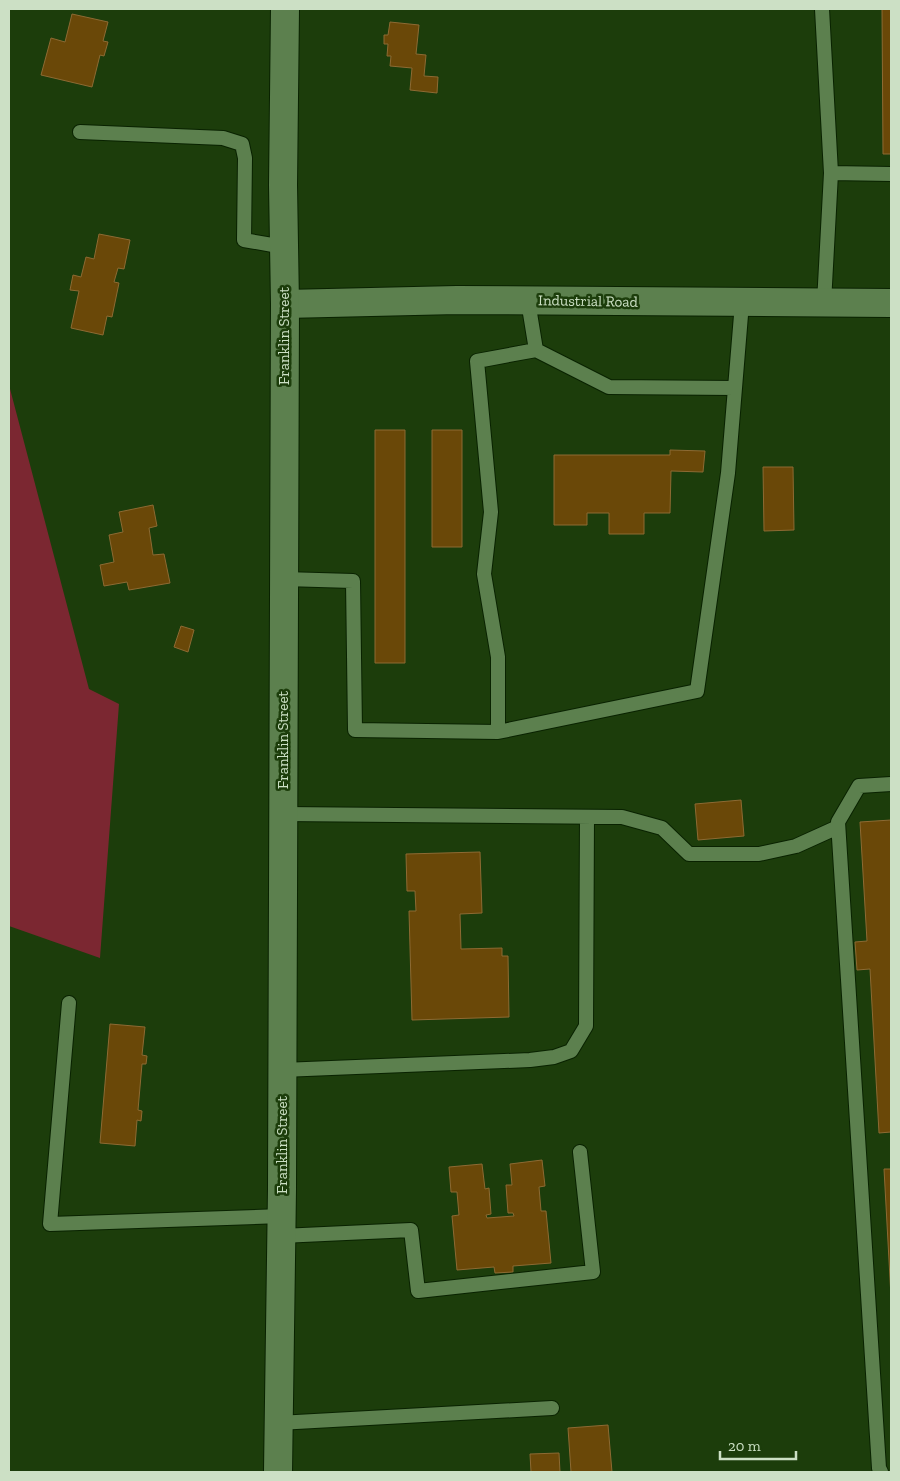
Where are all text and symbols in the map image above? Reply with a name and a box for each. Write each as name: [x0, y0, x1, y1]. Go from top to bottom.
street label: Franklin Street: [275, 287, 293, 385]
street label: Industrial Road: [538, 291, 639, 311]
street label: Franklin Street: [274, 691, 292, 789]
street label: Franklin Street: [273, 1096, 291, 1194]
scale bar: [720, 1428, 796, 1460]
text: 20 m: [728, 1437, 761, 1455]

